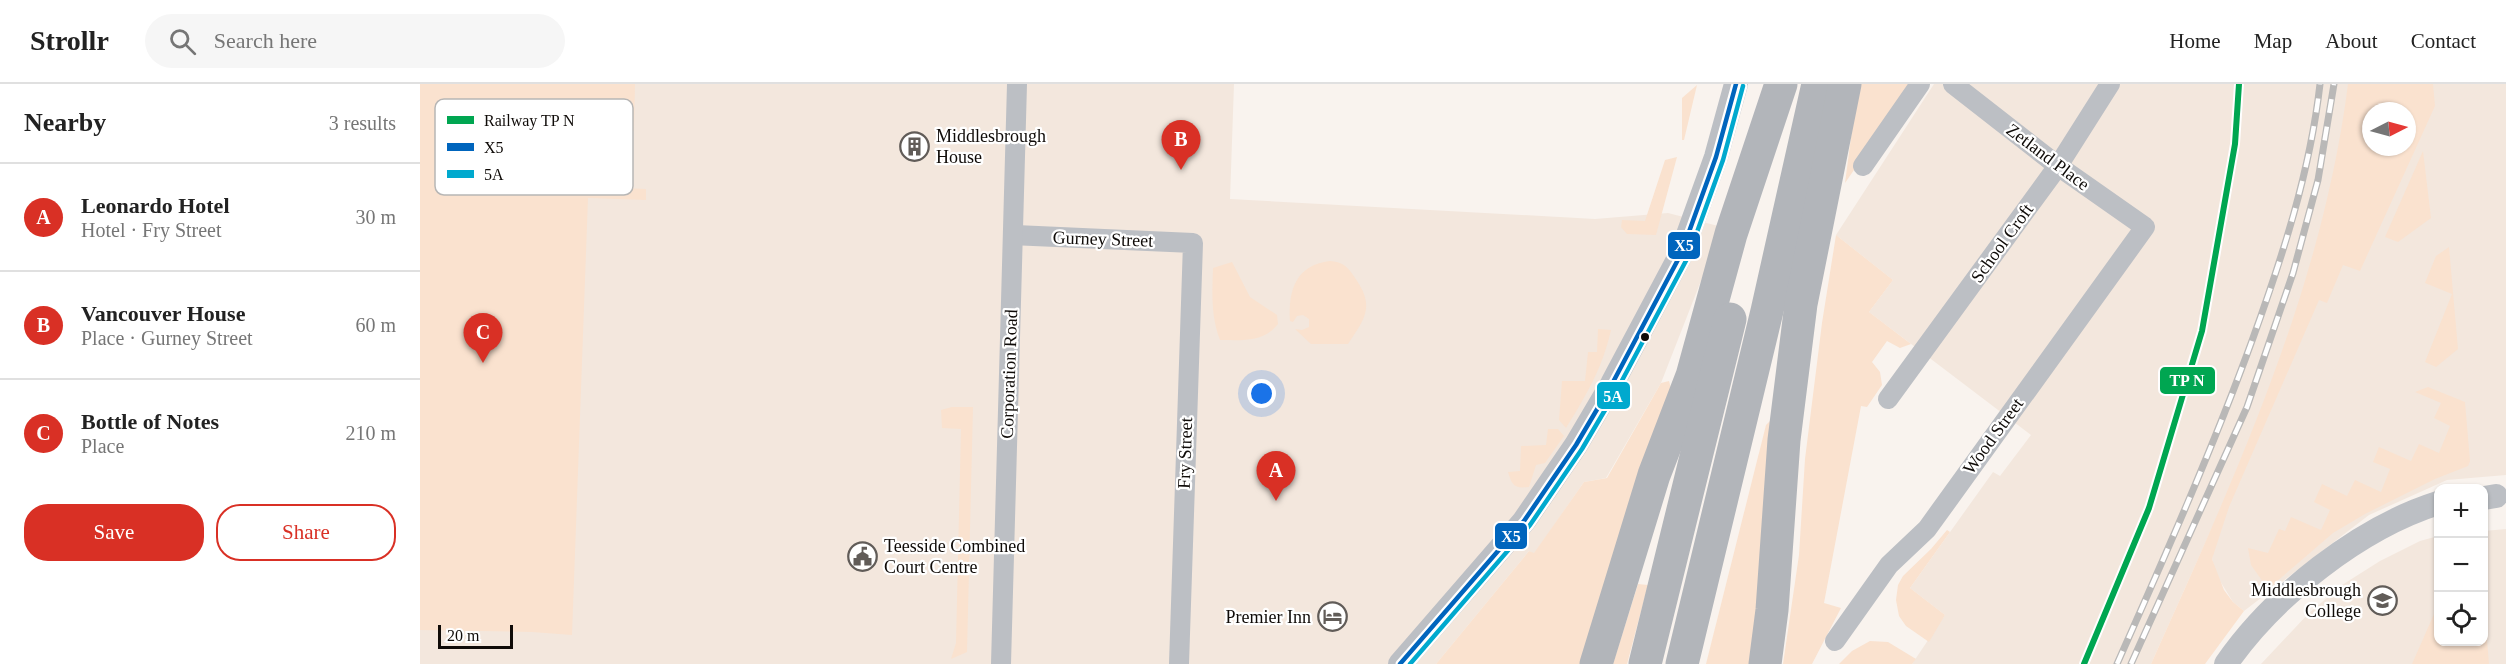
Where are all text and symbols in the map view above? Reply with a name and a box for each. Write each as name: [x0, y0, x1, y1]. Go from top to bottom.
search box: [145, 14, 565, 68]
text: Strollr: [30, 25, 109, 56]
icon: search: [166, 25, 199, 58]
text: Search here: [214, 28, 317, 53]
text: Home: [2169, 29, 2221, 53]
text: Map: [2254, 29, 2292, 53]
text: About: [2325, 29, 2378, 53]
text: Contact: [2411, 29, 2476, 53]
legend: [435, 99, 633, 195]
north arrow: [2362, 102, 2416, 156]
text: Nearby: [24, 108, 106, 137]
text: 3 results: [329, 112, 396, 134]
text: Railway TP N: [484, 112, 575, 130]
street label: Zetland Place: [2003, 119, 2093, 195]
pin: B: [1162, 120, 1200, 170]
place label: Middlesbrough House: [936, 126, 1046, 167]
building icon: Middlesbrough House: [899, 130, 931, 162]
text: X5: [484, 139, 504, 156]
text: 5A: [484, 166, 504, 183]
text: Leonardo Hotel: [81, 193, 230, 218]
street label: School Croft: [1967, 200, 2037, 286]
text: A: [36, 206, 51, 228]
text: 30 m: [355, 206, 396, 228]
text: Hotel · Fry Street: [81, 219, 222, 241]
street label: Gurney Street: [1052, 227, 1154, 251]
line badge: X5: [1667, 231, 1701, 260]
text: X5: [1674, 237, 1694, 254]
text: Vancouver House: [81, 301, 245, 326]
street label: Corporation Road: [997, 309, 1021, 439]
text: B: [37, 314, 50, 336]
text: 60 m: [355, 314, 396, 336]
pin: C: [464, 314, 502, 363]
text: Place · Gurney Street: [81, 327, 253, 349]
unlabelled marker: [1639, 331, 1651, 343]
line badge: TP N: [2159, 366, 2216, 395]
text: TP N: [2169, 372, 2205, 389]
your location: [1247, 379, 1276, 408]
line badge: 5A: [1596, 381, 1631, 410]
text: 5A: [1603, 388, 1623, 405]
street label: Wood Street: [1959, 394, 2027, 478]
text: Bottle of Notes: [81, 409, 219, 434]
street label: Fry Street: [1174, 417, 1196, 489]
text: C: [36, 422, 51, 444]
text: 210 m: [345, 422, 396, 444]
text: Place: [81, 435, 124, 457]
pin: A: [1256, 452, 1296, 501]
map controls: [2434, 484, 2488, 646]
button: +: [2434, 484, 2488, 538]
button: Save: [24, 504, 204, 561]
button: Share: [216, 504, 396, 561]
line badge: X5: [1494, 522, 1528, 550]
text: X5: [1501, 528, 1521, 545]
place label: Teesside Combined Court Centre: [884, 536, 1025, 577]
button: −: [2434, 538, 2488, 592]
public building icon: Teesside Combined Court Centre: [847, 540, 879, 572]
place label: Middlesbrough College: [2251, 580, 2361, 621]
school or university icon: Middlesbrough College: [2366, 584, 2398, 616]
button: locate: [2434, 592, 2488, 646]
hotel icon: Premier Inn: [1316, 601, 1348, 633]
place label: Premier Inn: [1226, 607, 1311, 627]
scale bar: [438, 622, 513, 650]
text: 20 m: [447, 627, 479, 644]

